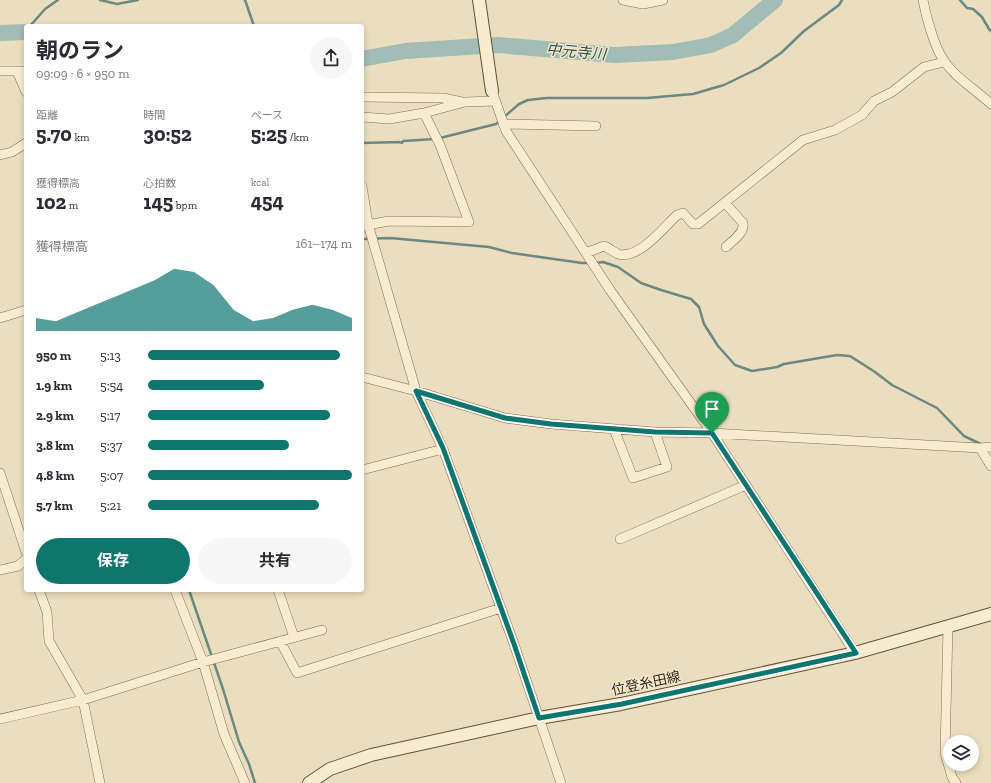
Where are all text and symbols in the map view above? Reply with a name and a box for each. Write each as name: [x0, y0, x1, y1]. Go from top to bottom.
text: 朝のラン: [36, 37, 124, 64]
button: share: [310, 37, 352, 79]
water label: 中元寺川: [545, 40, 609, 64]
text: 09:09 · 6 × 950 m: [36, 66, 130, 81]
text: 距離: [36, 109, 58, 122]
text: 時間: [143, 109, 165, 122]
text: ペース: [251, 109, 283, 122]
text: 5.70: [36, 122, 72, 146]
text: 30:52: [143, 122, 192, 146]
text: 5:25: [251, 122, 287, 146]
text: km: [72, 131, 90, 144]
text: /km: [287, 131, 309, 144]
text: kcal: [251, 176, 270, 189]
text: 獲得標高: [36, 177, 80, 190]
text: 心拍数: [143, 177, 176, 190]
text: 454: [251, 189, 284, 213]
text: 102: [36, 190, 66, 214]
text: 145: [143, 190, 173, 214]
text: m: [66, 199, 78, 212]
text: bpm: [173, 199, 197, 212]
text: 161–174 m: [296, 236, 352, 251]
text: 獲得標高: [36, 239, 88, 254]
text: 950 m: [36, 348, 71, 363]
text: 5:13: [100, 348, 121, 363]
text: 1.9 km: [36, 378, 72, 393]
text: 5:54: [100, 378, 123, 393]
pin: [695, 392, 729, 433]
icon: arrive: [701, 398, 723, 420]
text: 2.9 km: [36, 408, 74, 423]
text: 5:17: [100, 408, 120, 423]
text: 3.8 km: [36, 438, 74, 453]
text: 5:37: [100, 438, 122, 453]
text: 4.8 km: [36, 468, 74, 483]
text: 5:07: [100, 468, 123, 483]
text: 5.7 km: [36, 498, 73, 513]
text: 5:21: [100, 498, 121, 513]
button: 保存: [36, 538, 190, 584]
button: 共有: [198, 538, 352, 584]
street label: 位登糸田線: [610, 668, 682, 699]
map controls: [943, 735, 979, 771]
button: layers: [943, 735, 979, 771]

